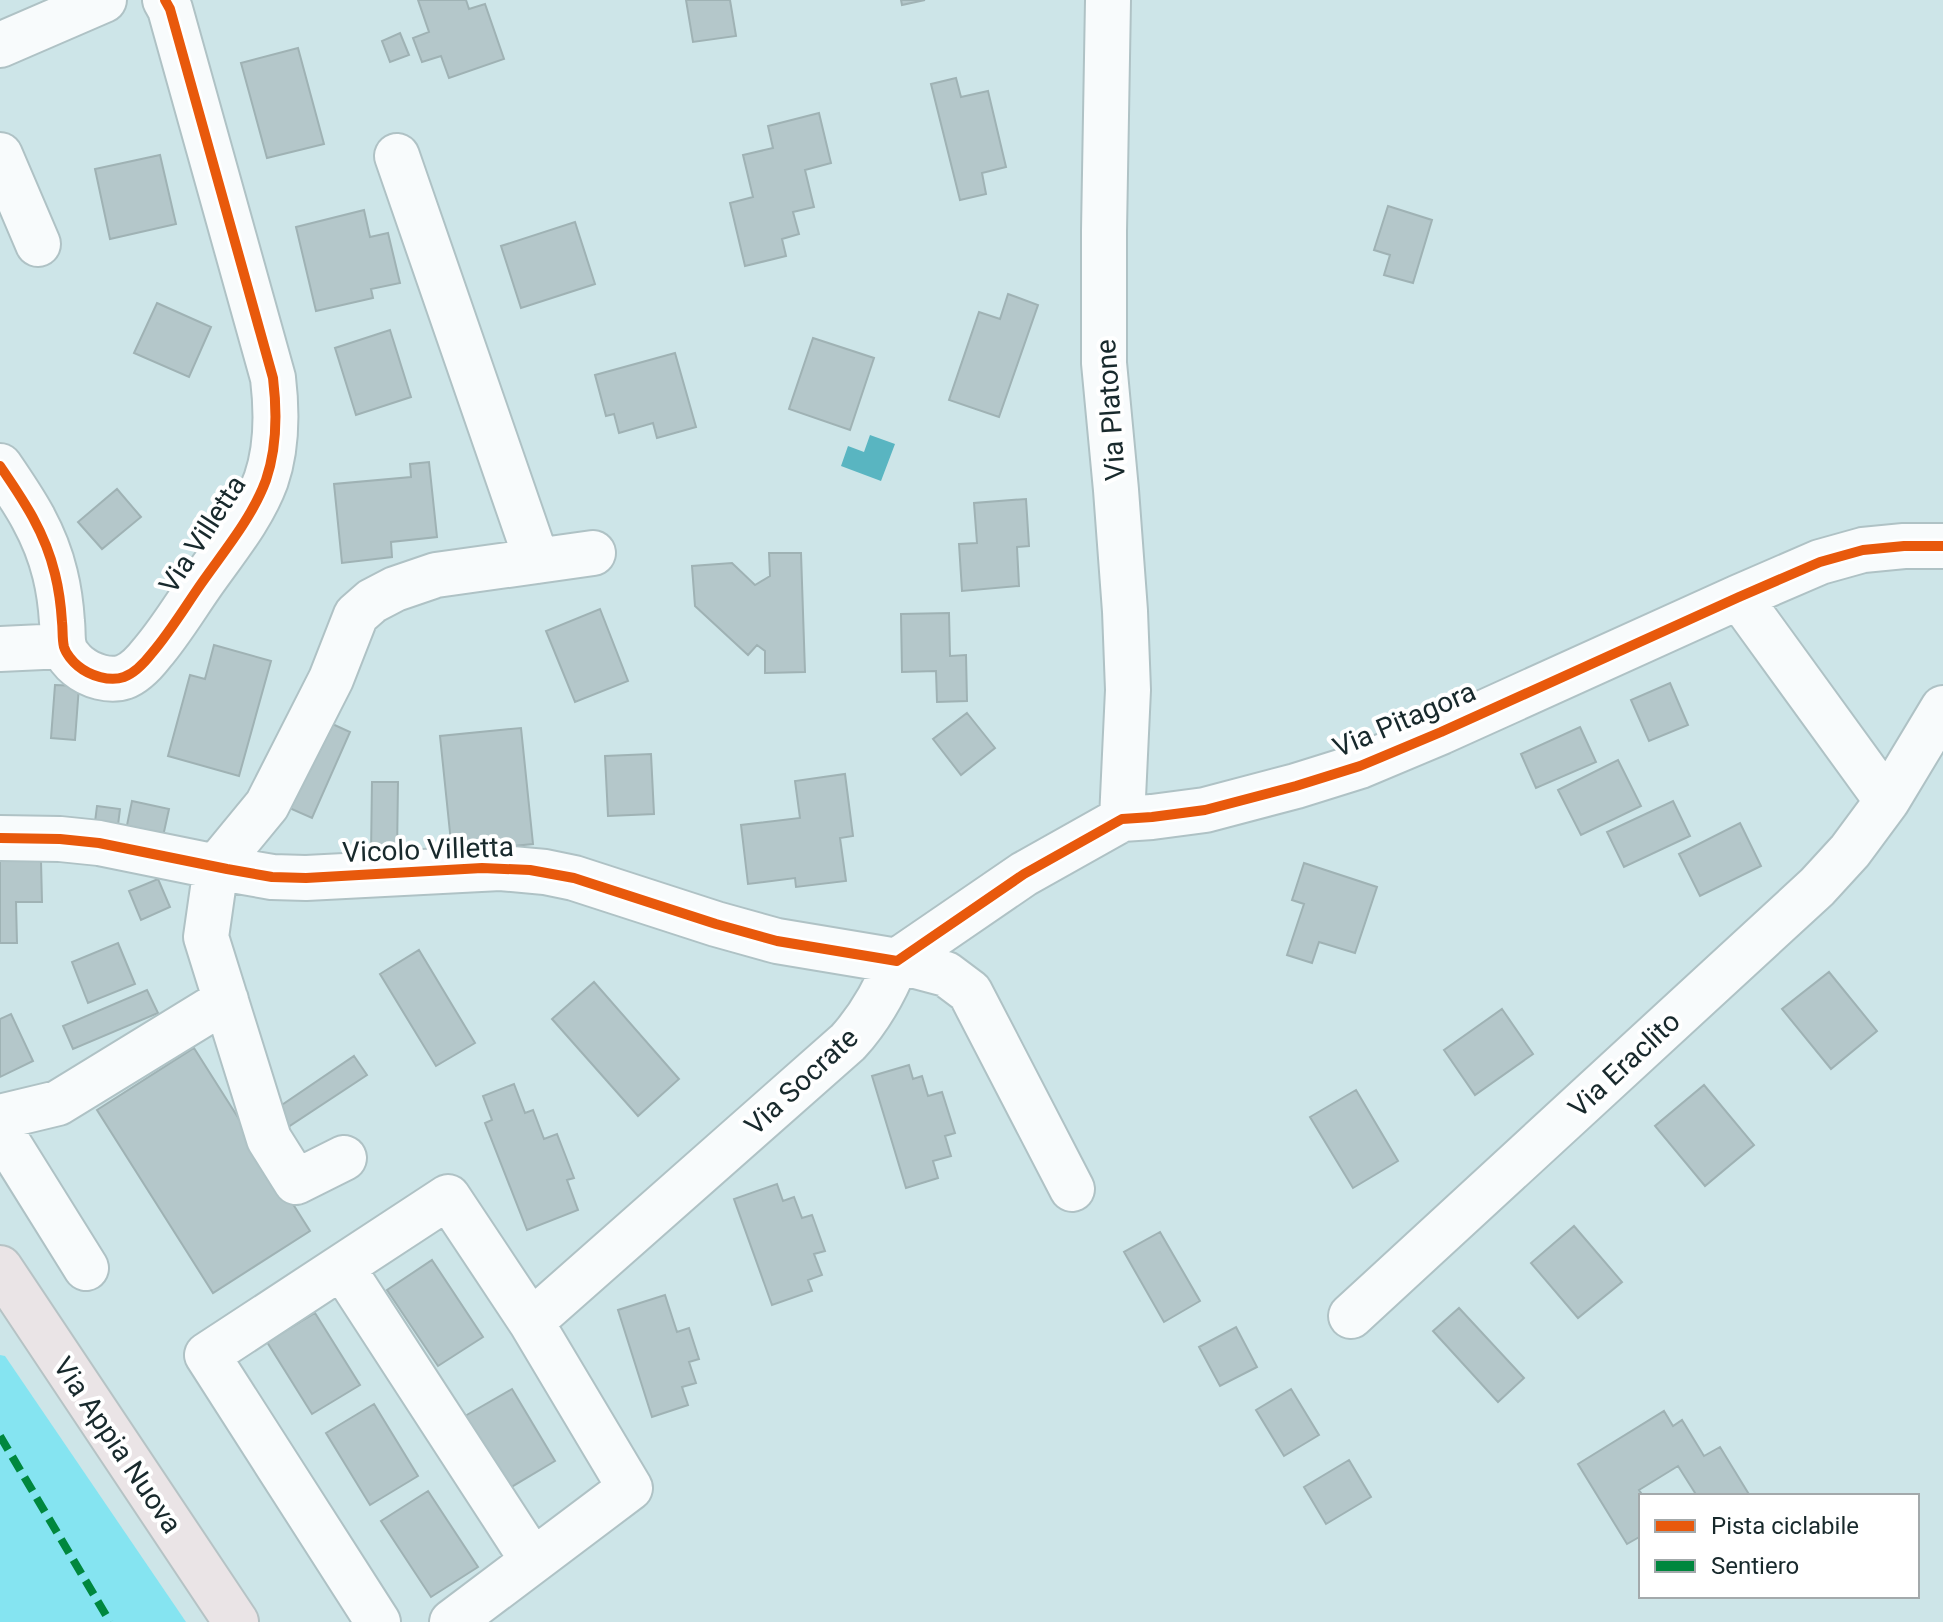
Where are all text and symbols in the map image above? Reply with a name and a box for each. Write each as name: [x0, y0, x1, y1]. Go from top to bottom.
street label: Via Platone: [1089, 338, 1132, 482]
street label: Via Villetta: [152, 469, 253, 599]
street label: Via Pitagora: [1328, 675, 1480, 764]
street label: Vicolo Villetta: [342, 830, 514, 869]
street label: Via Eraclito: [1562, 1005, 1687, 1124]
street label: Via Socrate: [738, 1021, 865, 1142]
street label: Via Appia Nuova: [47, 1351, 189, 1540]
legend: [1639, 1494, 1919, 1598]
text: Pista ciclabile: [1711, 1512, 1859, 1540]
text: Sentiero: [1711, 1552, 1799, 1580]

